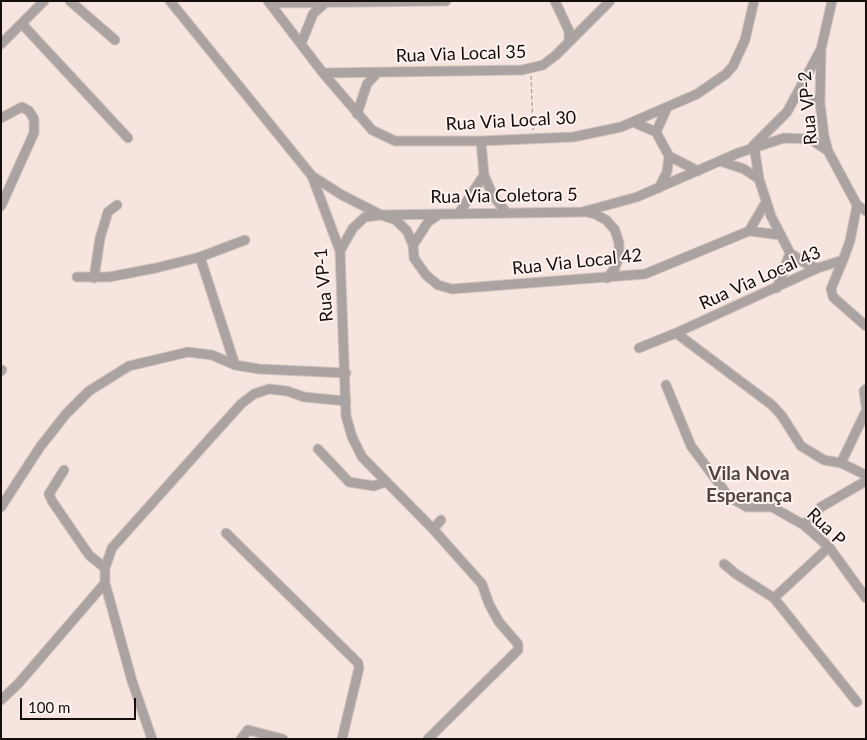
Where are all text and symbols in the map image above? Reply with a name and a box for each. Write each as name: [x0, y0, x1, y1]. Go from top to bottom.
street label: Rua Via Local 35: [395, 41, 527, 67]
street label: Rua VP-2: [794, 70, 822, 146]
street label: Rua Via Local 30: [445, 107, 577, 135]
street label: Rua Via Coletora 5: [430, 184, 578, 208]
street label: Rua Via Local 43: [696, 242, 824, 314]
street label: Rua Via Local 42: [511, 244, 643, 280]
street label: Rua VP-1: [310, 247, 338, 323]
district label: Vila Nova Esperança: [706, 463, 792, 507]
street label: Rua P: [802, 503, 850, 551]
scale bar: [22, 688, 139, 720]
text: 100 m: [28, 698, 70, 716]

